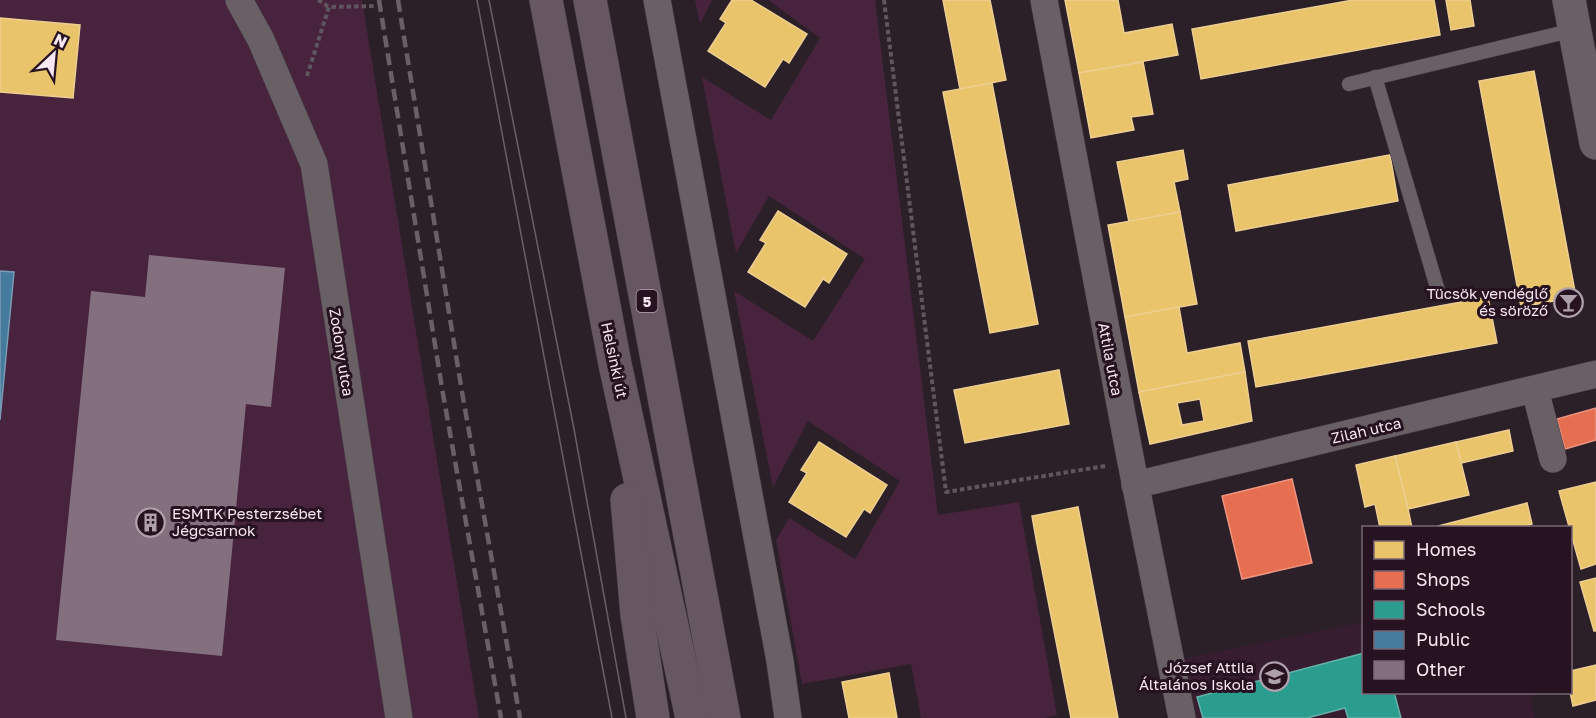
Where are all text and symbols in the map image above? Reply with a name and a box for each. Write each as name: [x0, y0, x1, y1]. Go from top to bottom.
north arrow: [24, 24, 84, 84]
text: N: [51, 29, 70, 52]
place label: Tücsök vendéglő és söröző: [1426, 284, 1548, 319]
bar icon: Tücsök vendéglő és söröző: [1553, 286, 1585, 318]
road number: 5: [636, 290, 658, 312]
street label: Zodony utca: [326, 307, 358, 397]
street label: Helsinki út: [598, 320, 632, 400]
street label: Attila utca: [1095, 321, 1127, 397]
street label: Zilah utca: [1329, 413, 1403, 447]
place label: ESMTK Pesterzsébet Jégcsarnok: [172, 504, 322, 539]
building icon: ESMTK Pesterzsébet Jégcsarnok: [135, 506, 167, 538]
legend: [1362, 526, 1572, 694]
text: Homes: [1416, 538, 1476, 560]
text: Shops: [1416, 568, 1470, 590]
text: Schools: [1416, 598, 1485, 620]
text: Public: [1416, 628, 1470, 650]
place label: József Attila Általános Iskola: [1139, 658, 1254, 693]
text: Other: [1416, 658, 1465, 680]
school or university icon: József Attila Általános Iskola: [1259, 660, 1291, 692]

